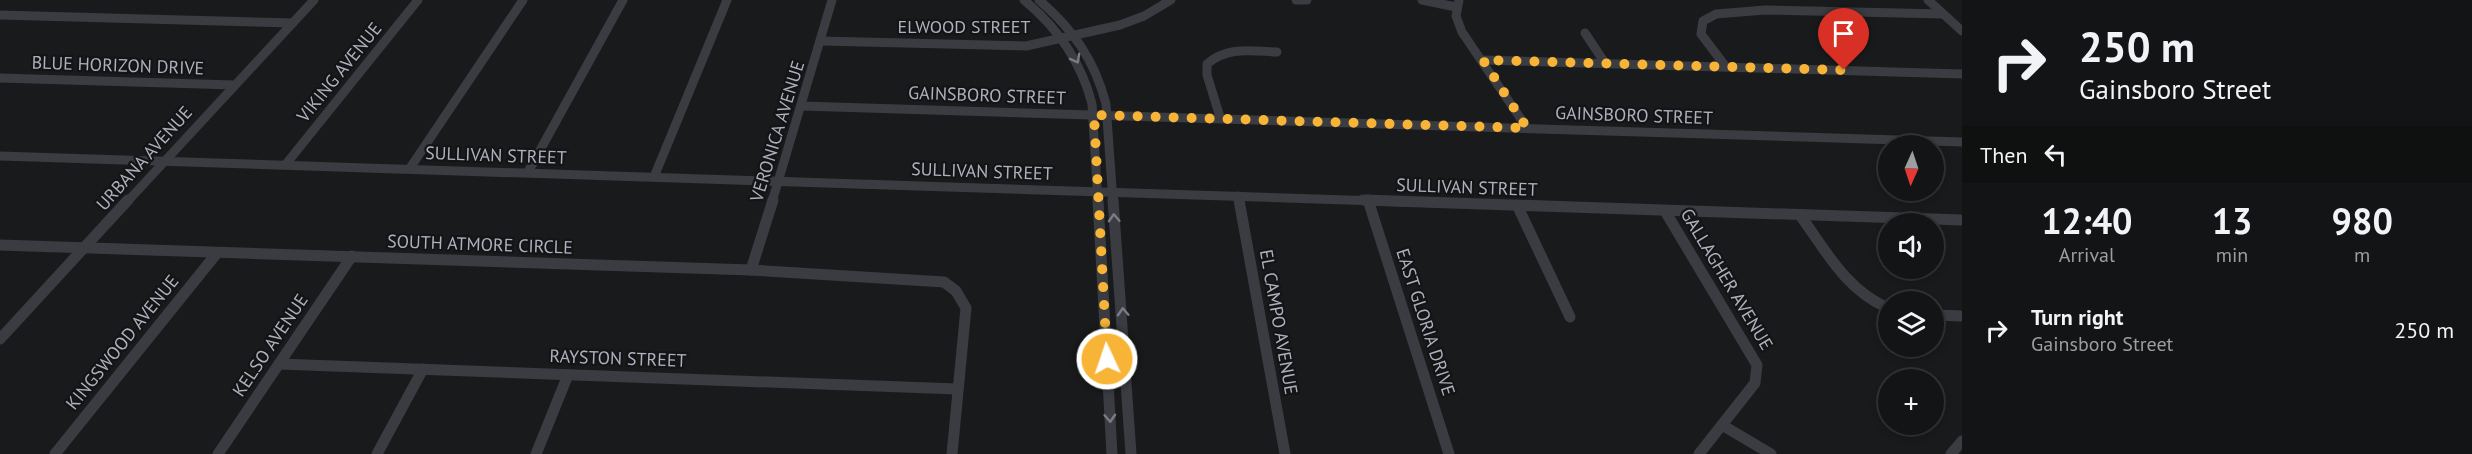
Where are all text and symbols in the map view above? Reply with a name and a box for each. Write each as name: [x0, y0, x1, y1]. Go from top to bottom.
pin: [1818, 8, 1869, 70]
street label: ELWOOD STREET: [898, 15, 1030, 38]
street label: VIKING AVENUE: [291, 17, 386, 127]
icon: arrive: [1827, 17, 1860, 50]
text: 250 m: [2079, 19, 2195, 74]
icon: right: [1980, 24, 2058, 102]
street label: BLUE HORIZON DRIVE: [31, 50, 205, 80]
one-way arrow: [1069, 53, 1080, 63]
street label: VERONICA AVENUE: [744, 58, 809, 205]
text: Gainsboro Street: [2079, 72, 2271, 106]
street label: GAINSBORO STREET: [908, 81, 1066, 109]
street label: URBANA AVENUE: [91, 101, 197, 215]
street label: GAINSBORO STREET: [1555, 101, 1713, 129]
north arrow: [1878, 135, 1944, 201]
map controls: [1878, 135, 1944, 435]
icon: left: [2039, 138, 2072, 171]
street label: SULLIVAN STREET: [425, 141, 567, 169]
text: Then: [1980, 141, 2027, 169]
street label: SULLIVAN STREET: [911, 157, 1053, 185]
street label: SULLIVAN STREET: [1396, 173, 1538, 201]
text: 12:40: [2041, 197, 2132, 244]
text: 13: [2212, 197, 2252, 244]
text: 980: [2332, 197, 2393, 244]
street label: GALLAGHER AVENUE: [1676, 204, 1778, 354]
button: sound: [1878, 213, 1944, 279]
one-way arrow: [1108, 214, 1121, 223]
street label: SOUTH ATMORE CIRCLE: [387, 229, 573, 259]
text: Arrival: [2059, 242, 2115, 268]
text: min: [2216, 242, 2248, 268]
text: m: [2354, 242, 2370, 268]
street label: EAST GLORIA DRIVE: [1391, 245, 1461, 399]
street label: EL CAMPO AVENUE: [1255, 248, 1303, 396]
street label: KINGSWOOD AVENUE: [60, 270, 184, 414]
street label: KELSO AVENUE: [227, 289, 313, 401]
button: layers: [1878, 291, 1944, 357]
text: Turn right: [2031, 303, 2123, 331]
one-way arrow: [1116, 307, 1129, 316]
icon: right: [1980, 314, 2013, 347]
text: 250 m: [2394, 316, 2454, 344]
position arrow: [1075, 327, 1139, 391]
text: Gainsboro Street: [2031, 331, 2173, 357]
street label: RAYSTON STREET: [549, 344, 687, 372]
button: +: [1878, 369, 1944, 435]
one-way arrow: [1103, 413, 1116, 422]

